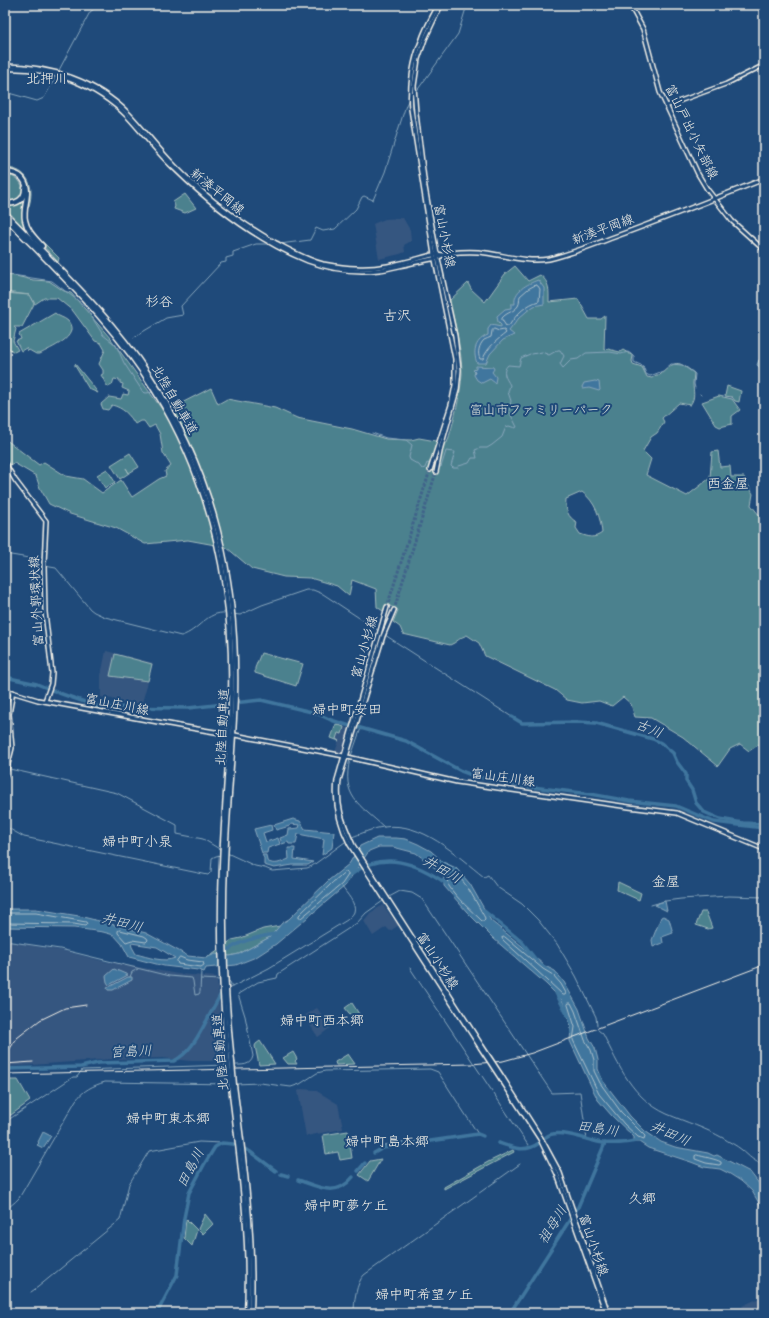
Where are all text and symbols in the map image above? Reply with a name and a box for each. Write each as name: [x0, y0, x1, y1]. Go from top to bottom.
district label: 北押川: [26, 70, 68, 88]
street label: 富山戸出小矢部線: [661, 82, 722, 183]
street label: 新湊平岡線: [186, 165, 248, 220]
street label: 富山小杉線: [429, 202, 459, 270]
street label: 新湊平岡線: [570, 211, 637, 249]
district label: 杉谷: [145, 293, 173, 311]
district label: 古沢: [383, 307, 411, 325]
street label: 北陸自動車道: [147, 362, 201, 438]
park label: 富山市ファミリーパーク: [469, 402, 613, 419]
district label: 西金屋: [707, 475, 749, 493]
street label: 富山外郭環状線: [26, 554, 48, 647]
street label: 富山小杉線: [348, 612, 382, 681]
street label: 北陸自動車道: [212, 688, 234, 766]
street label: 富山庄川線: [83, 690, 151, 720]
district label: 婦中町安田: [312, 701, 382, 719]
water label: 古川: [633, 715, 665, 743]
street label: 富山庄川線: [470, 765, 537, 791]
district label: 婦中町小泉: [102, 833, 172, 851]
water label: 井田川: [419, 852, 465, 888]
district label: 金屋: [652, 873, 680, 891]
water label: 井田川: [99, 909, 145, 937]
street label: 富山小杉線: [412, 929, 462, 994]
street label: 北陸自動車道: [209, 1012, 233, 1092]
district label: 婦中町西本郷: [280, 1012, 364, 1030]
water label: 宮島川: [110, 1042, 152, 1062]
district label: 婦中町東本郷: [126, 1110, 210, 1128]
water label: 田島川: [576, 1117, 620, 1141]
water label: 井田川: [647, 1117, 693, 1151]
district label: 婦中町島本郷: [345, 1133, 429, 1151]
water label: 田島川: [173, 1145, 209, 1191]
district label: 久郷: [628, 1190, 656, 1208]
district label: 婦中町夢ケ丘: [304, 1197, 388, 1215]
water label: 祖母川: [534, 1202, 572, 1248]
street label: 富山小杉線: [574, 1211, 612, 1279]
district label: 婦中町希望ケ丘: [375, 1286, 473, 1304]

